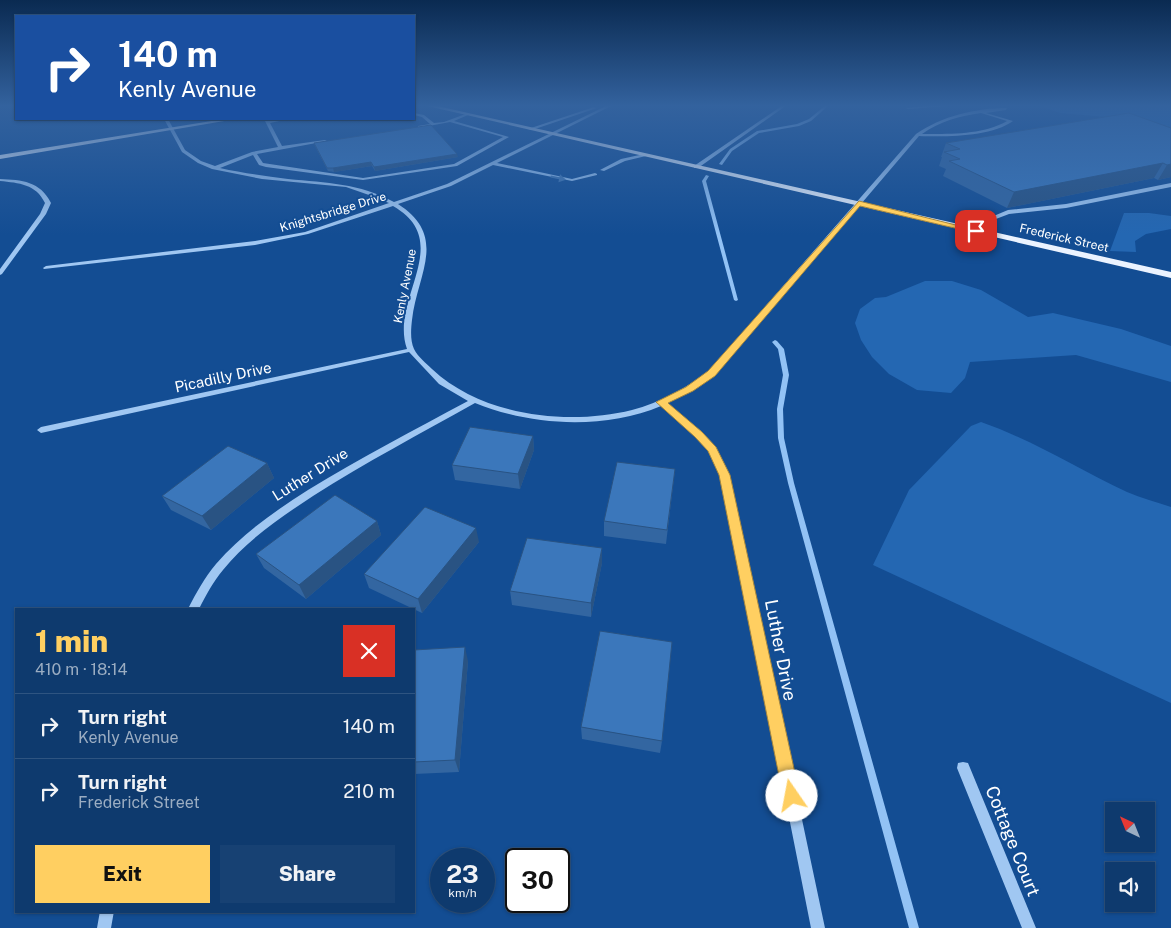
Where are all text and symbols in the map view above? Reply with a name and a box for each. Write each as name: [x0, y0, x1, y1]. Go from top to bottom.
text: 140 m: [118, 34, 218, 75]
icon: right: [35, 35, 100, 100]
text: Kenly Avenue: [118, 76, 256, 102]
one-way arrow: [550, 174, 566, 182]
street label: Knightsbridge Drive: [278, 189, 388, 235]
pin: [955, 210, 997, 252]
icon: arrive: [962, 217, 990, 245]
street label: Frederick Street: [1018, 221, 1110, 255]
street label: Kenly Avenue: [391, 247, 419, 324]
street label: Picadilly Drive: [173, 358, 273, 396]
street label: Luther Drive: [269, 444, 351, 504]
street label: Luther Drive: [761, 597, 801, 703]
text: 1 min: [35, 623, 108, 659]
button: close: [343, 625, 395, 677]
text: 410 m · 18:14: [35, 660, 127, 679]
text: Turn right: [78, 706, 167, 728]
icon: right: [35, 712, 63, 740]
text: 140 m: [343, 715, 395, 737]
text: Kenly Avenue: [78, 728, 179, 747]
position arrow: [765, 769, 817, 821]
text: Turn right: [78, 771, 167, 793]
icon: right: [35, 777, 63, 805]
text: 210 m: [343, 780, 395, 802]
street label: Cottage Court: [981, 783, 1045, 899]
text: Frederick Street: [78, 793, 200, 812]
north arrow: [1105, 802, 1155, 852]
map controls: [1105, 802, 1155, 912]
button: Exit: [35, 845, 210, 903]
button: Share: [220, 845, 395, 903]
speed limit sign: 30: [505, 848, 570, 913]
text: 23: [446, 859, 479, 889]
button: sound: [1105, 862, 1155, 912]
text: km/h: [448, 886, 477, 900]

